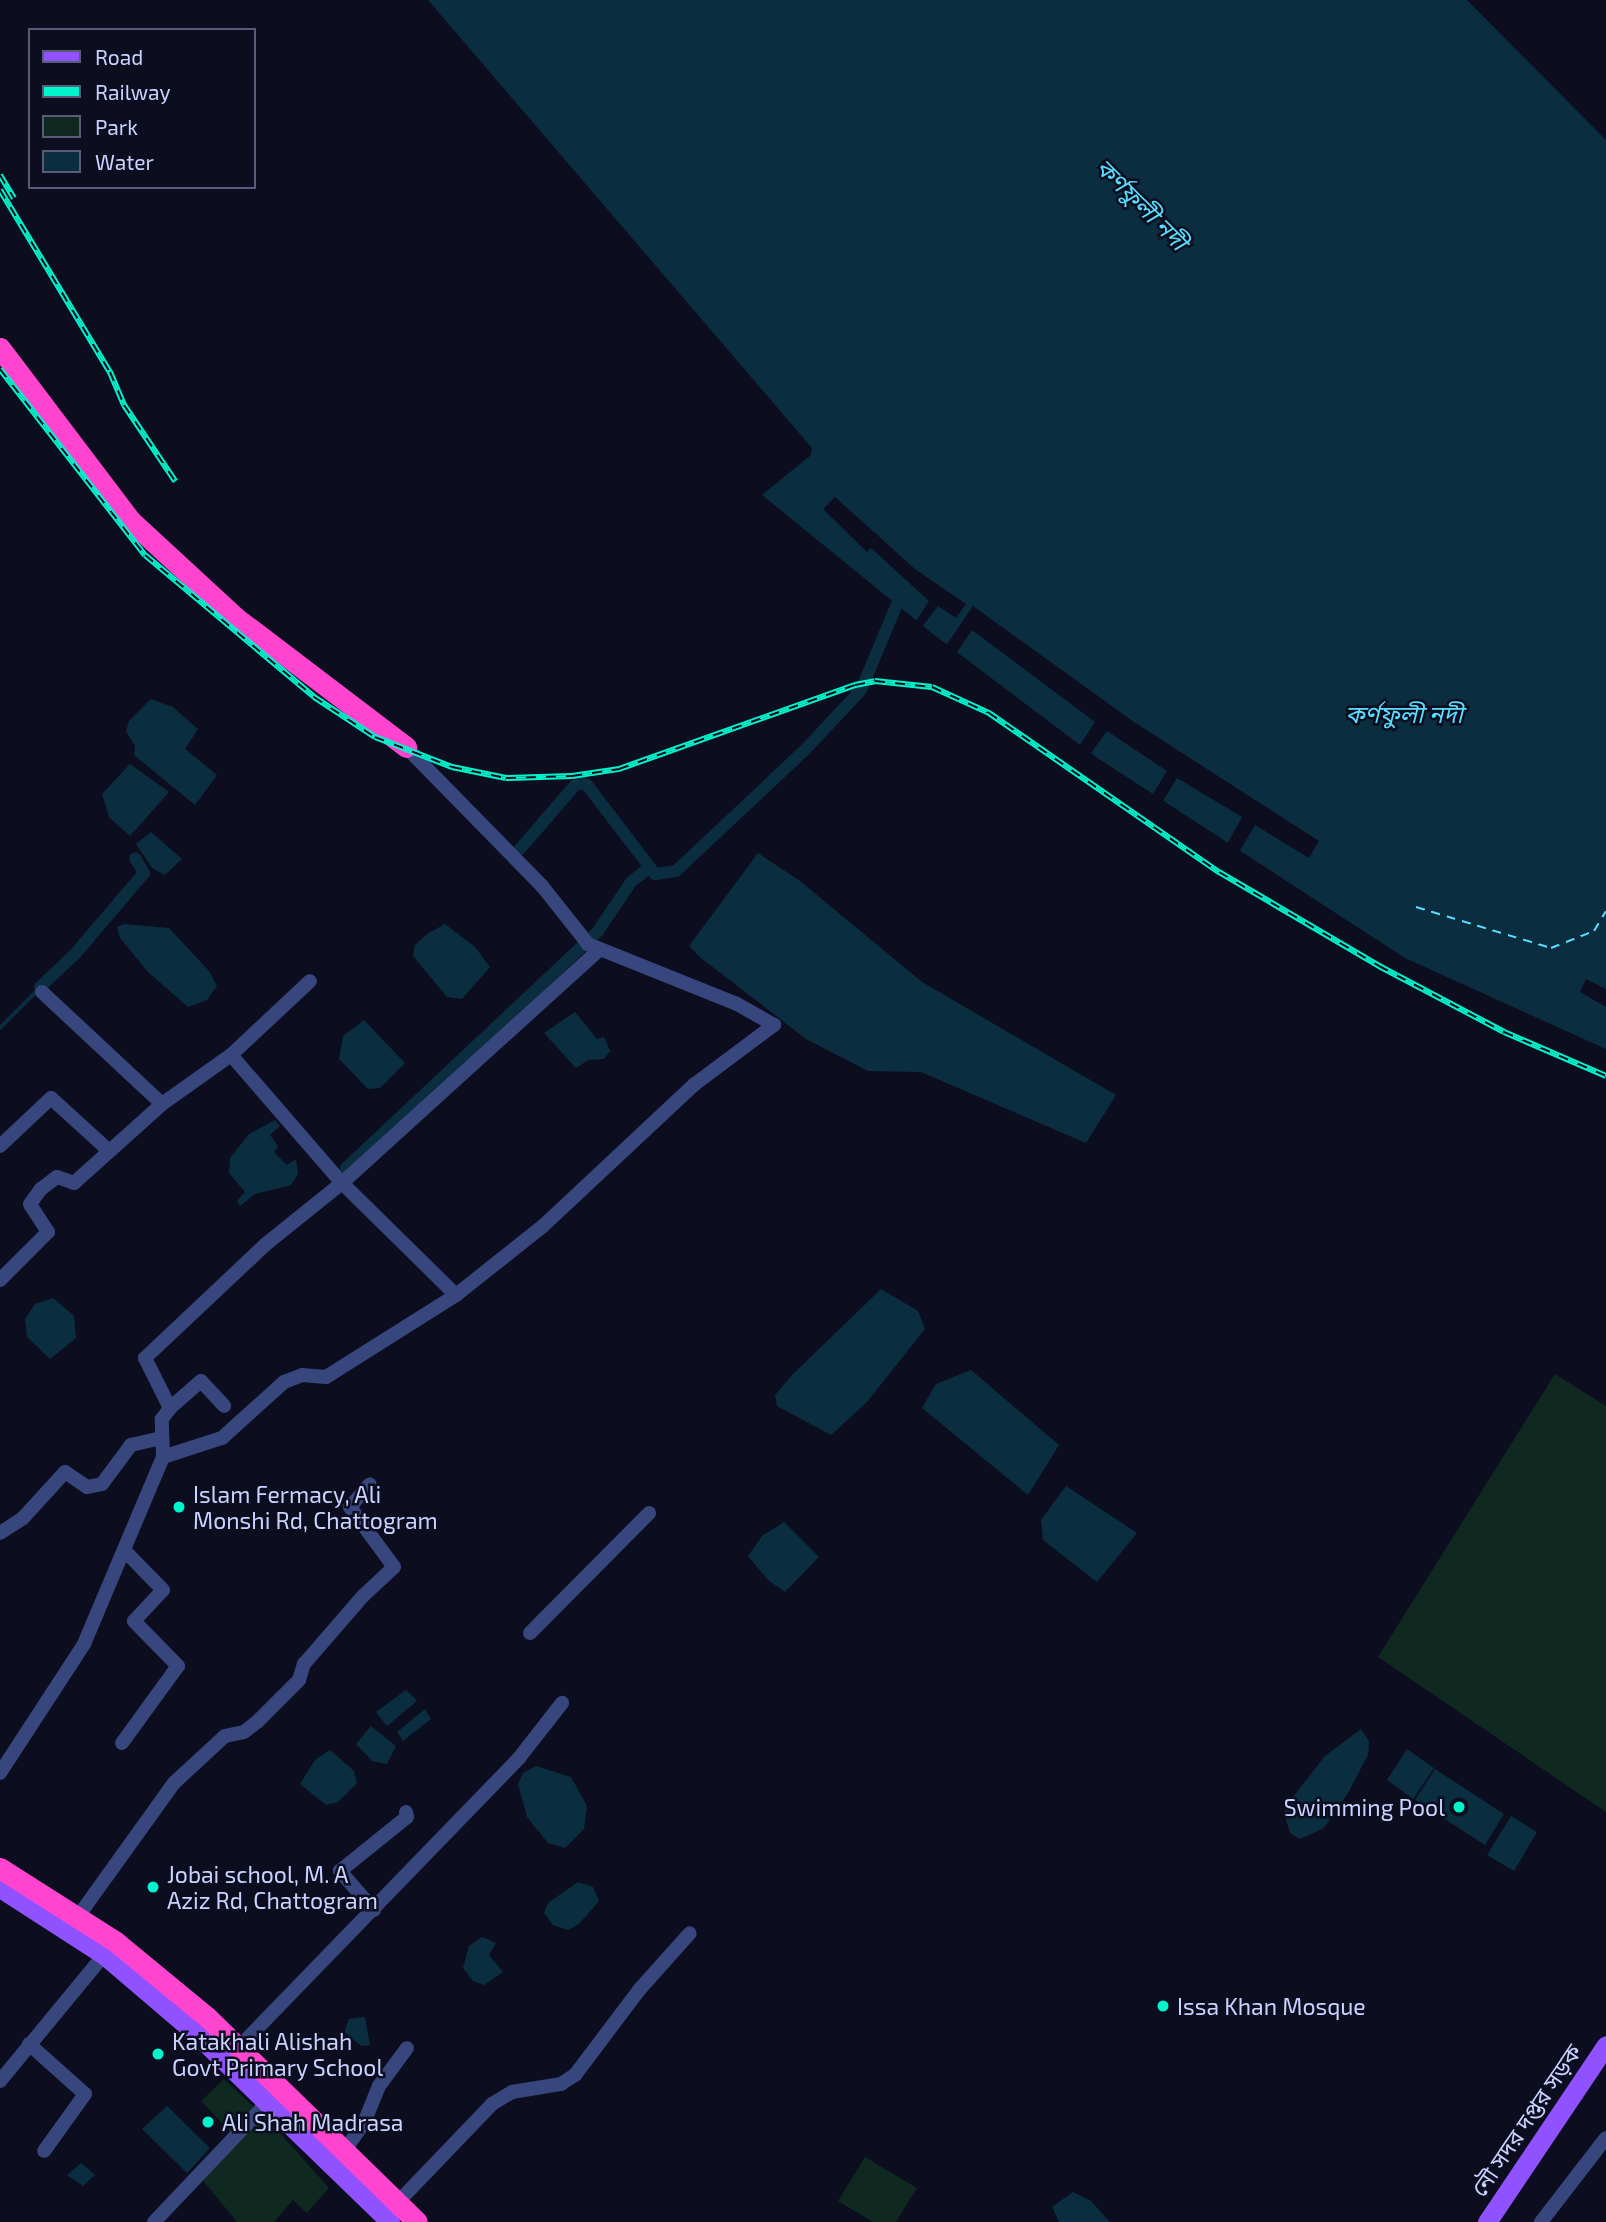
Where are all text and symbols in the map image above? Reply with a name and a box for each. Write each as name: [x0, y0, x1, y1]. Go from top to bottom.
legend: [28, 28, 256, 189]
text: Road: [95, 44, 143, 69]
text: Railway: [95, 79, 171, 104]
text: Park: [95, 114, 138, 139]
text: Water: [95, 149, 154, 174]
water label: কর্ণফুলী নদী: [1090, 152, 1194, 256]
water label: কর্ণফুলী নদী: [1345, 700, 1463, 728]
place label: Islam Fermacy, Ali Monshi Rd, Chattogram: [193, 1480, 438, 1534]
marker: Islam Fermacy, Ali Monshi Rd, Chattogram: [171, 1499, 187, 1515]
place label: Swimming Pool: [1284, 1793, 1445, 1821]
marker: Swimming Pool: [1451, 1799, 1467, 1815]
place label: Jobai school, M. A Aziz Rd, Chattogram: [167, 1860, 378, 1914]
marker: Jobai school, M. A Aziz Rd, Chattogram: [145, 1879, 161, 1895]
place label: Issa Khan Mosque: [1177, 1992, 1366, 2020]
marker: Issa Khan Mosque: [1155, 1998, 1171, 2014]
place label: Katakhali Alishah Govt Primary School: [172, 2027, 384, 2081]
street label: নৌ সদর দপ্তর সড়ক: [1465, 2039, 1587, 2201]
marker: Katakhali Alishah Govt Primary School: [150, 2046, 166, 2062]
place label: Ali Shah Madrasa: [222, 2108, 403, 2136]
marker: Ali Shah Madrasa: [200, 2114, 216, 2130]

